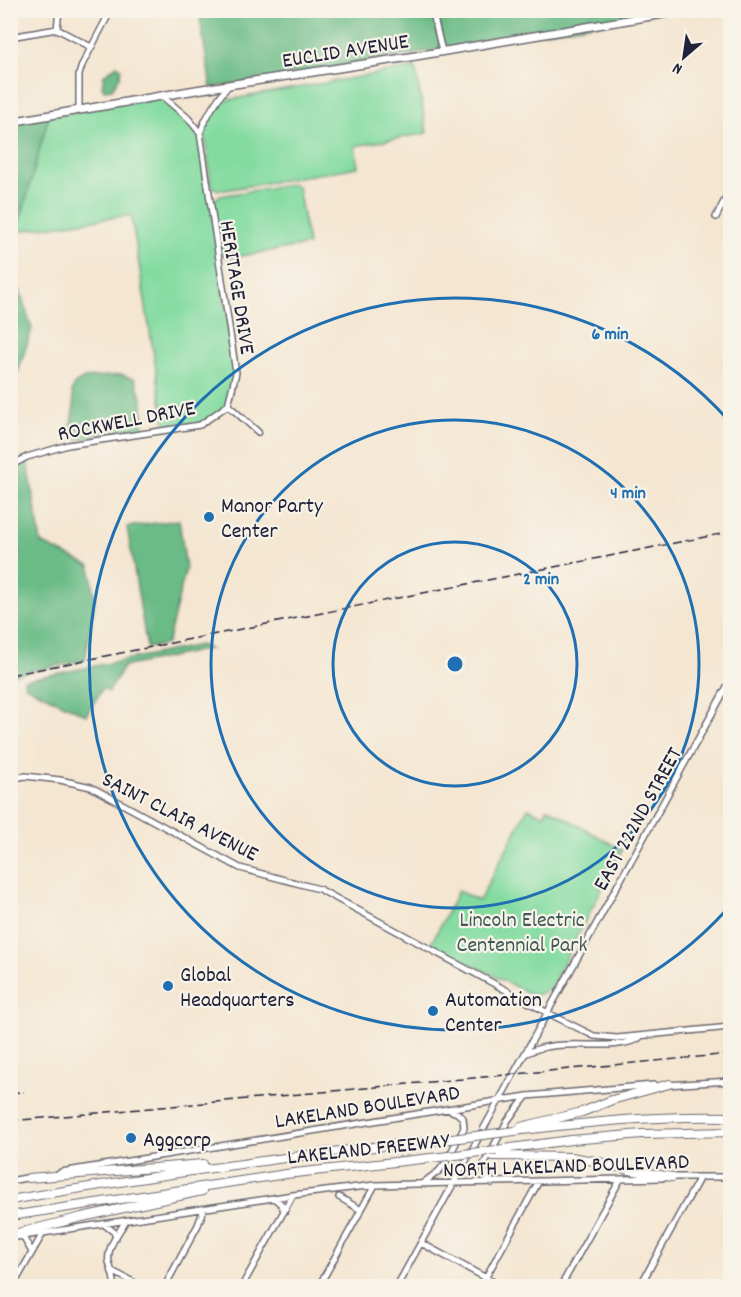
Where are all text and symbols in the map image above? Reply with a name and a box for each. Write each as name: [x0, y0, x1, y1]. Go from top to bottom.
street label: EUCLID AVENUE: [280, 27, 411, 78]
north arrow: [654, 27, 714, 87]
text: N: [669, 56, 687, 80]
street label: HERITAGE DRIVE: [210, 218, 261, 357]
text: 6 min: [592, 323, 628, 348]
street label: ROCKWELL DRIVE: [55, 394, 198, 451]
text: 4 min: [610, 482, 646, 507]
place label: Manor Party Center: [221, 492, 324, 548]
marker: Manor Party Center: [202, 510, 216, 524]
text: 2 min: [523, 568, 559, 593]
centre of rings: [445, 654, 465, 674]
street label: EAST 222ND STREET: [587, 742, 691, 897]
street label: SAINT CLAIR AVENUE: [96, 765, 263, 871]
park label: Lincoln Electric Centennial Park: [457, 906, 587, 962]
place label: Global Headquarters: [180, 961, 295, 1017]
marker: Global Headquarters: [161, 979, 175, 993]
place label: Automation Center: [445, 986, 542, 1042]
marker: Automation Center: [426, 1004, 440, 1018]
street label: LAKELAND BOULEVARD: [273, 1079, 462, 1138]
place label: Aggcorp: [143, 1126, 211, 1157]
street label: LAKELAND FREEWAY: [286, 1126, 452, 1174]
marker: Aggcorp: [124, 1131, 138, 1145]
street label: NORTH LAKELAND BOULEVARD: [443, 1148, 690, 1187]

